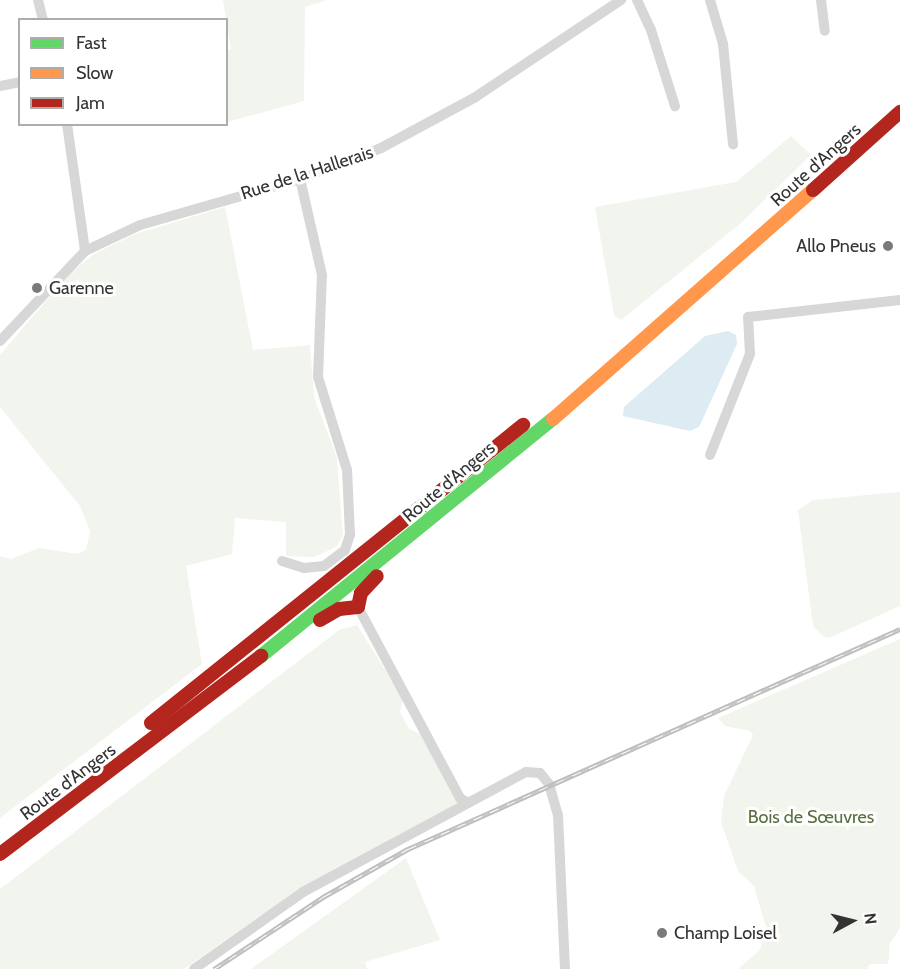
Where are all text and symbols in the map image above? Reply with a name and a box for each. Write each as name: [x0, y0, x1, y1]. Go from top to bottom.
legend: [18, 18, 228, 126]
text: Fast: [76, 32, 107, 54]
text: Slow: [76, 62, 113, 84]
text: Jam: [76, 92, 105, 114]
street label: Route d'Angers: [766, 119, 866, 211]
street label: Rue de la Hallerais: [238, 141, 376, 205]
place label: Allo Pneus: [796, 235, 876, 257]
marker: Allo Pneus: [881, 239, 895, 253]
place label: Garenne: [49, 277, 114, 299]
marker: Garenne: [30, 281, 44, 295]
street label: Route d'Angers: [398, 437, 500, 527]
street label: Route d'Angers: [16, 739, 120, 825]
park label: Bois de Sœuvres: [748, 806, 874, 828]
north arrow: [822, 891, 882, 951]
text: N: [860, 912, 880, 926]
place label: Champ Loisel: [674, 922, 777, 944]
marker: Champ Loisel: [655, 926, 669, 940]

